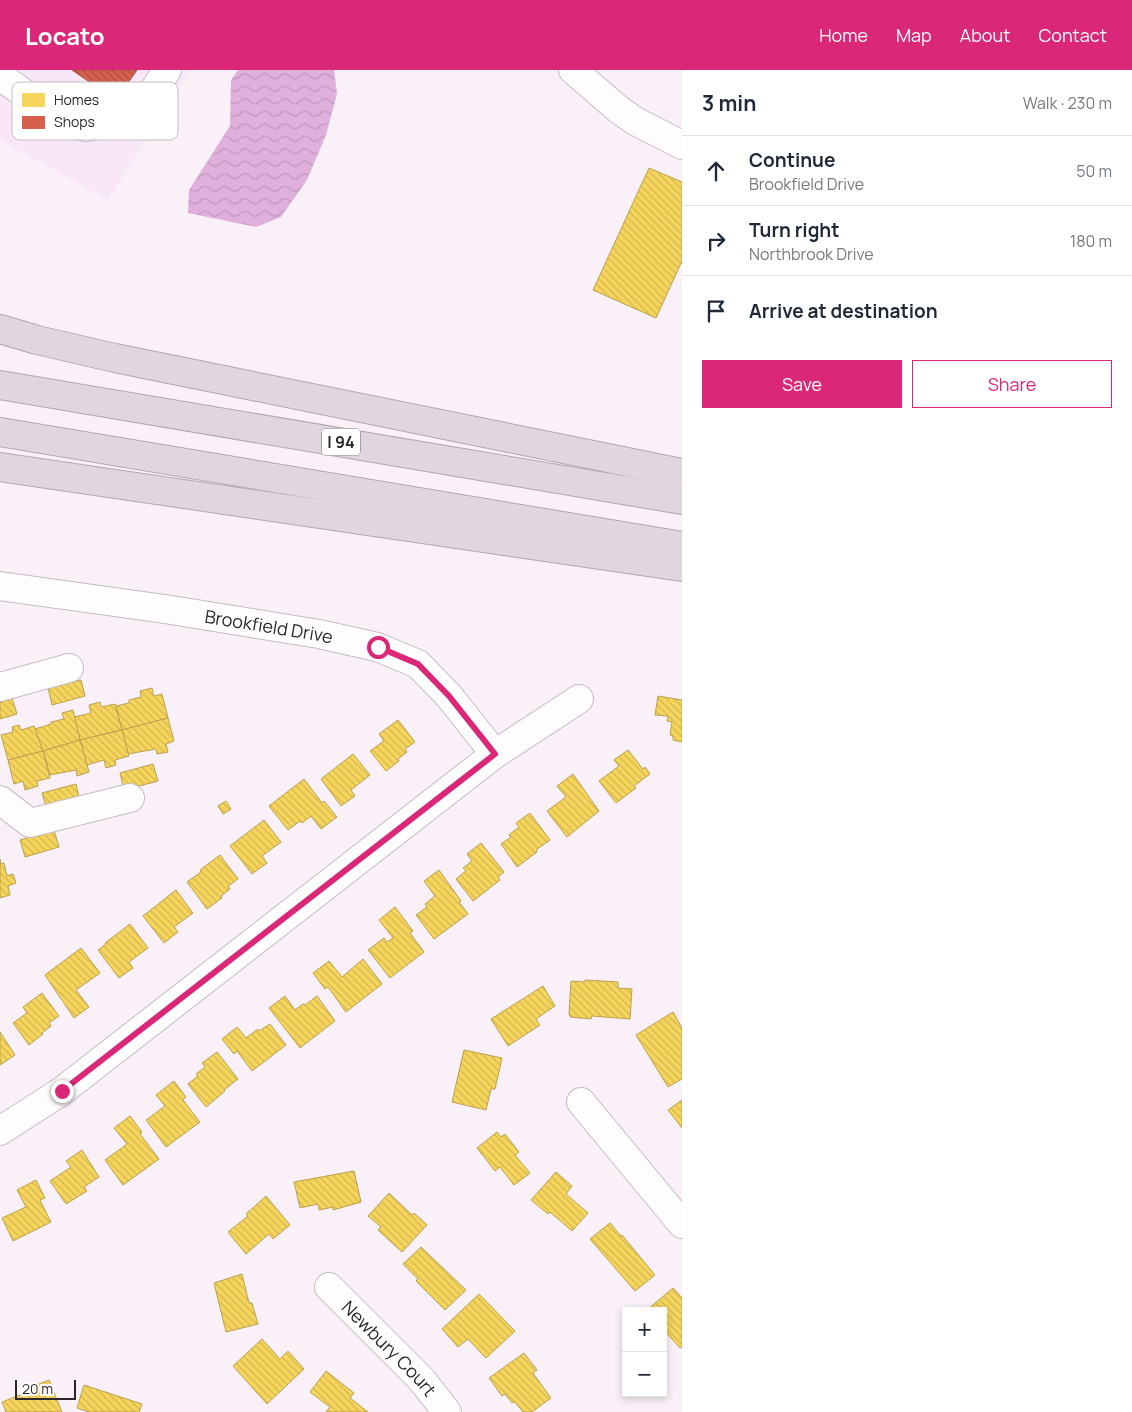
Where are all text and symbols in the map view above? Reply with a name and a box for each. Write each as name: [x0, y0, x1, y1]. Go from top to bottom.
text: Locato: [25, 19, 105, 52]
text: Home: [819, 23, 868, 47]
text: Map: [896, 23, 932, 47]
text: About: [960, 23, 1010, 47]
text: Contact: [1038, 23, 1107, 47]
legend: [12, 82, 178, 140]
text: 3 min: [702, 89, 756, 117]
text: Homes: [54, 90, 99, 109]
text: Walk · 230 m: [1023, 92, 1112, 114]
text: Shops: [54, 112, 95, 131]
text: Continue: [749, 147, 835, 173]
icon: ahead: [702, 157, 730, 185]
text: 50 m: [1076, 160, 1112, 182]
text: Brookfield Drive: [749, 173, 864, 195]
text: Turn right: [749, 217, 839, 243]
icon: right: [702, 227, 730, 255]
text: 180 m: [1070, 230, 1112, 252]
text: Northbrook Drive: [749, 243, 874, 265]
icon: arrive: [702, 297, 730, 325]
text: Arrive at destination: [749, 298, 938, 324]
button: Save: [702, 360, 902, 408]
button: Share: [912, 360, 1112, 408]
road number: I 94: [322, 428, 360, 456]
street label: Brookfield Drive: [203, 604, 335, 649]
route start: [367, 636, 390, 659]
route end: [51, 1080, 74, 1103]
street label: Newbury Court: [337, 1295, 442, 1401]
map controls: [622, 1307, 667, 1397]
button: +: [622, 1307, 667, 1352]
button: −: [622, 1352, 667, 1397]
scale bar: [15, 1377, 76, 1400]
text: 20 m: [22, 1379, 53, 1398]

